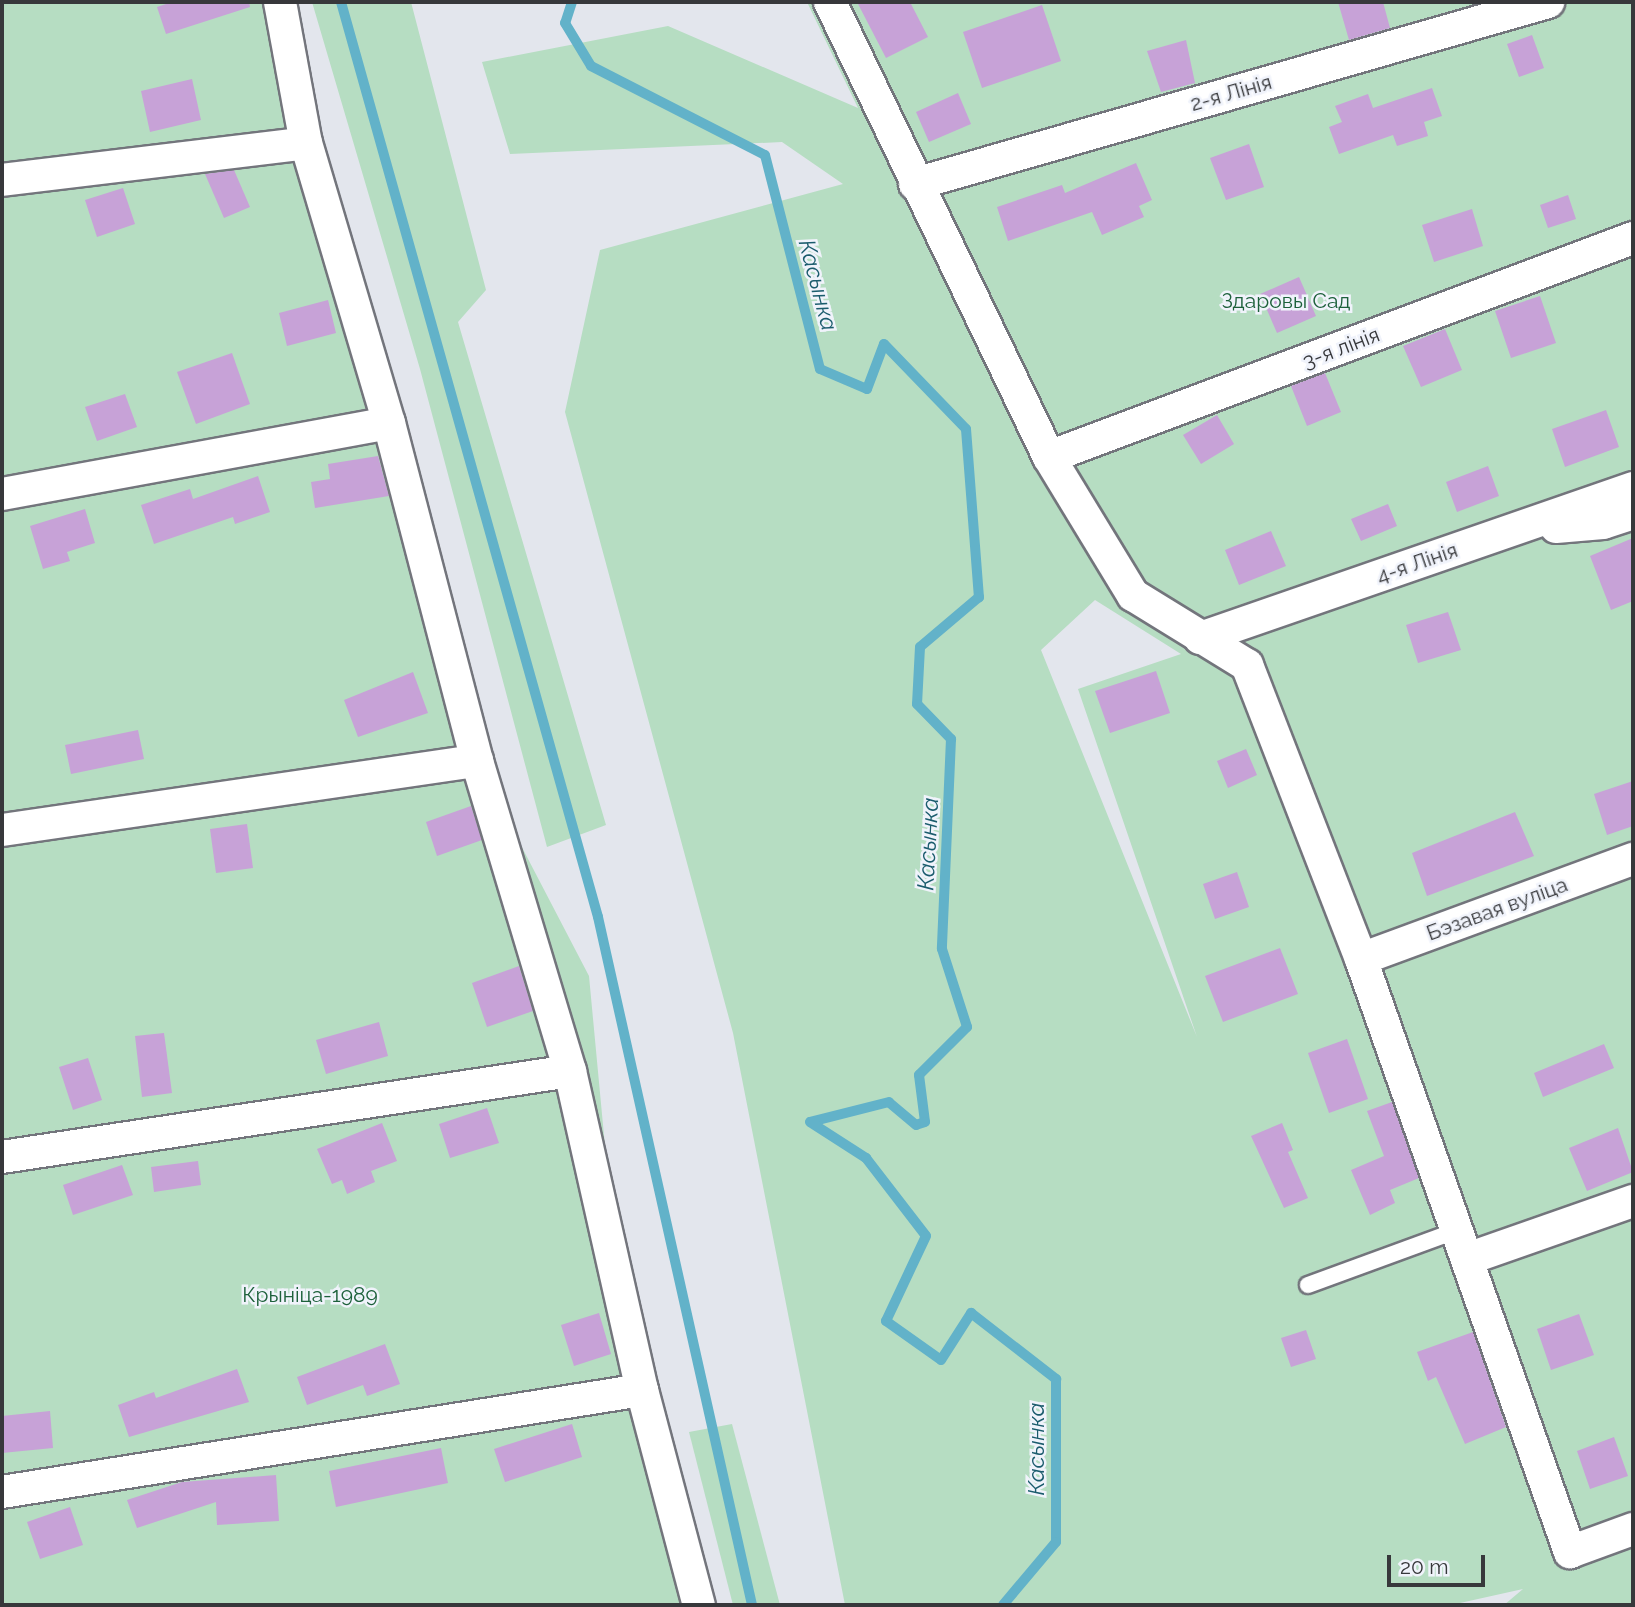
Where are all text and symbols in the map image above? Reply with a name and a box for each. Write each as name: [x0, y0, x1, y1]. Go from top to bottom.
street label: 2-я Лінія: [1187, 69, 1275, 117]
water label: Касынка: [793, 236, 843, 334]
park label: Здаровы Сад: [1221, 288, 1351, 314]
street label: 3-я лінія: [1299, 322, 1383, 374]
street label: 4-я Лінія: [1373, 537, 1461, 589]
water label: Касынка: [912, 797, 944, 891]
street label: Бэзавая вуліца: [1423, 872, 1571, 946]
park label: Крыніца-1989: [242, 1282, 378, 1308]
water label: Касынка: [1022, 1402, 1050, 1496]
scale bar: [1390, 1540, 1488, 1584]
text: 20 m: [1400, 1554, 1448, 1579]

